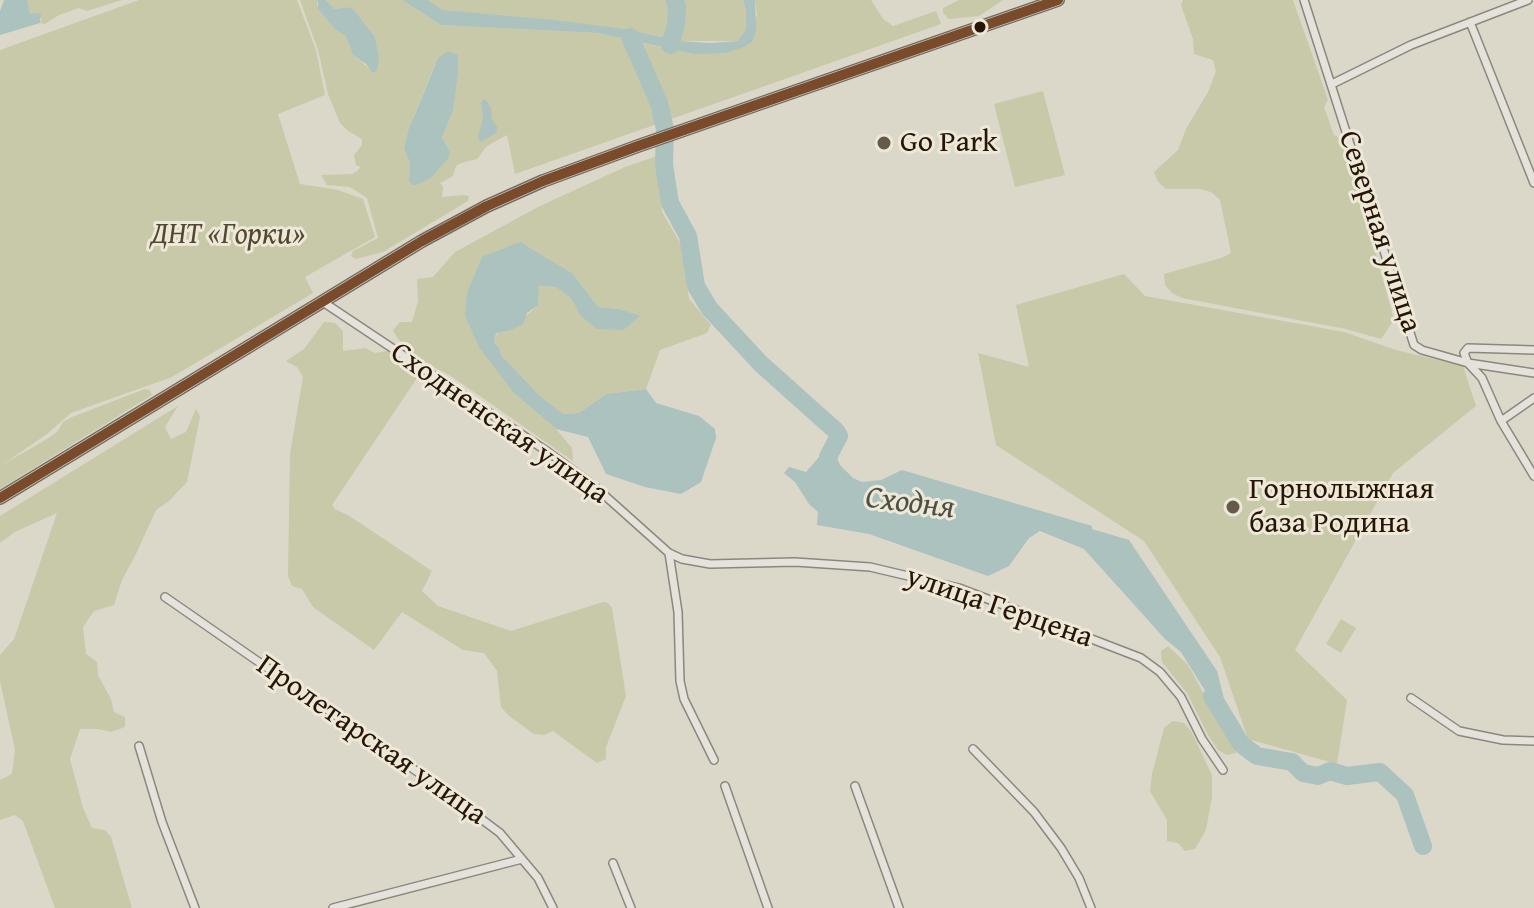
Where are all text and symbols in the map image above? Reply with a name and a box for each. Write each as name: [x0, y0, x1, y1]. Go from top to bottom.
unlabelled marker: [972, 19, 988, 35]
place label: Go Park: [900, 125, 998, 161]
street label: Северная улица: [1329, 127, 1429, 337]
marker: Go Park: [875, 134, 893, 152]
park label: ДНТ «Горки»: [151, 217, 305, 253]
street label: Сходненская улица: [383, 335, 615, 513]
place label: Горнолыжная база Родина: [1249, 472, 1434, 542]
water label: Сходня: [863, 479, 957, 529]
marker: Горнолыжная база Родина: [1224, 498, 1242, 516]
street label: улица Герцена: [901, 559, 1097, 657]
street label: Пролетарская улица: [249, 648, 493, 834]

